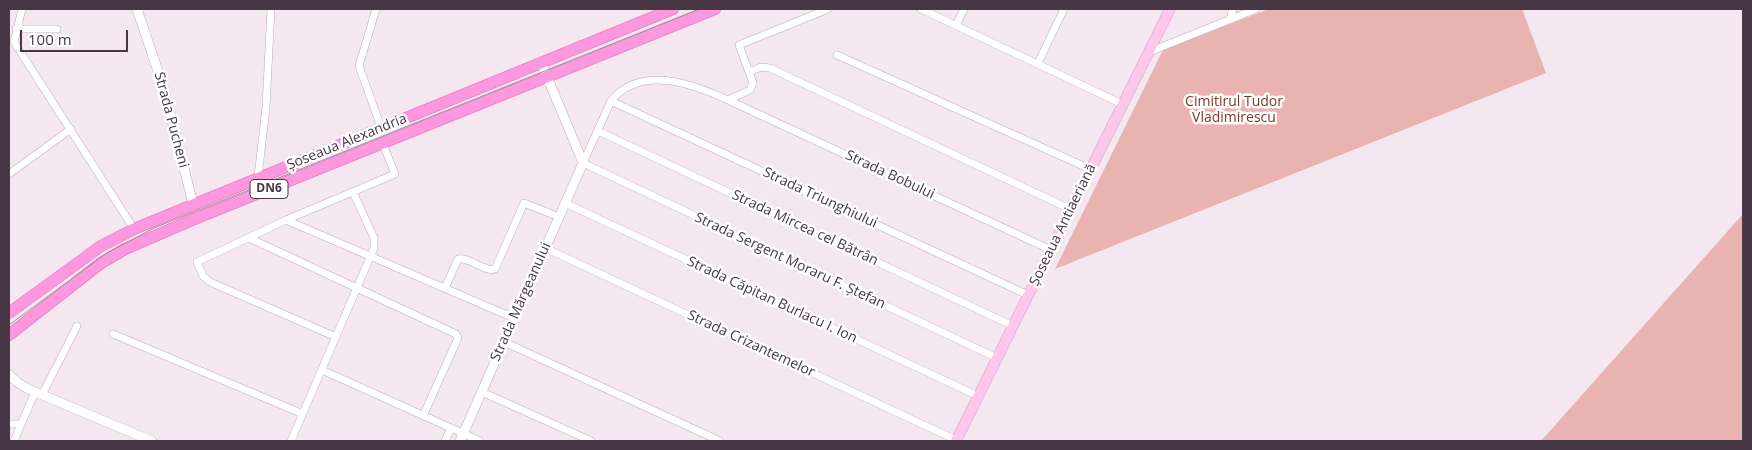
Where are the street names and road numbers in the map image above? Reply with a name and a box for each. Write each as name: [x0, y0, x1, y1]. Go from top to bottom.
street label: Strada Pucheni: [150, 70, 192, 170]
street label: Șoseaua Alexandria: [285, 110, 409, 174]
street label: Strada Bobului: [843, 147, 937, 203]
street label: Șoseaua Antiaeriană: [1026, 161, 1100, 289]
street label: Strada Triunghiului: [760, 164, 880, 232]
road number: DN6: [250, 180, 288, 198]
street label: Strada Mircea cel Bătrân: [729, 187, 881, 269]
street label: Strada Sergent Moraru F. Ștefan: [692, 209, 888, 313]
street label: Strada Mărgeanului: [487, 240, 555, 364]
street label: Strada Căpitan Burlacu I. Ion: [684, 253, 860, 347]
street label: Strada Crizantemelor: [685, 307, 817, 381]

